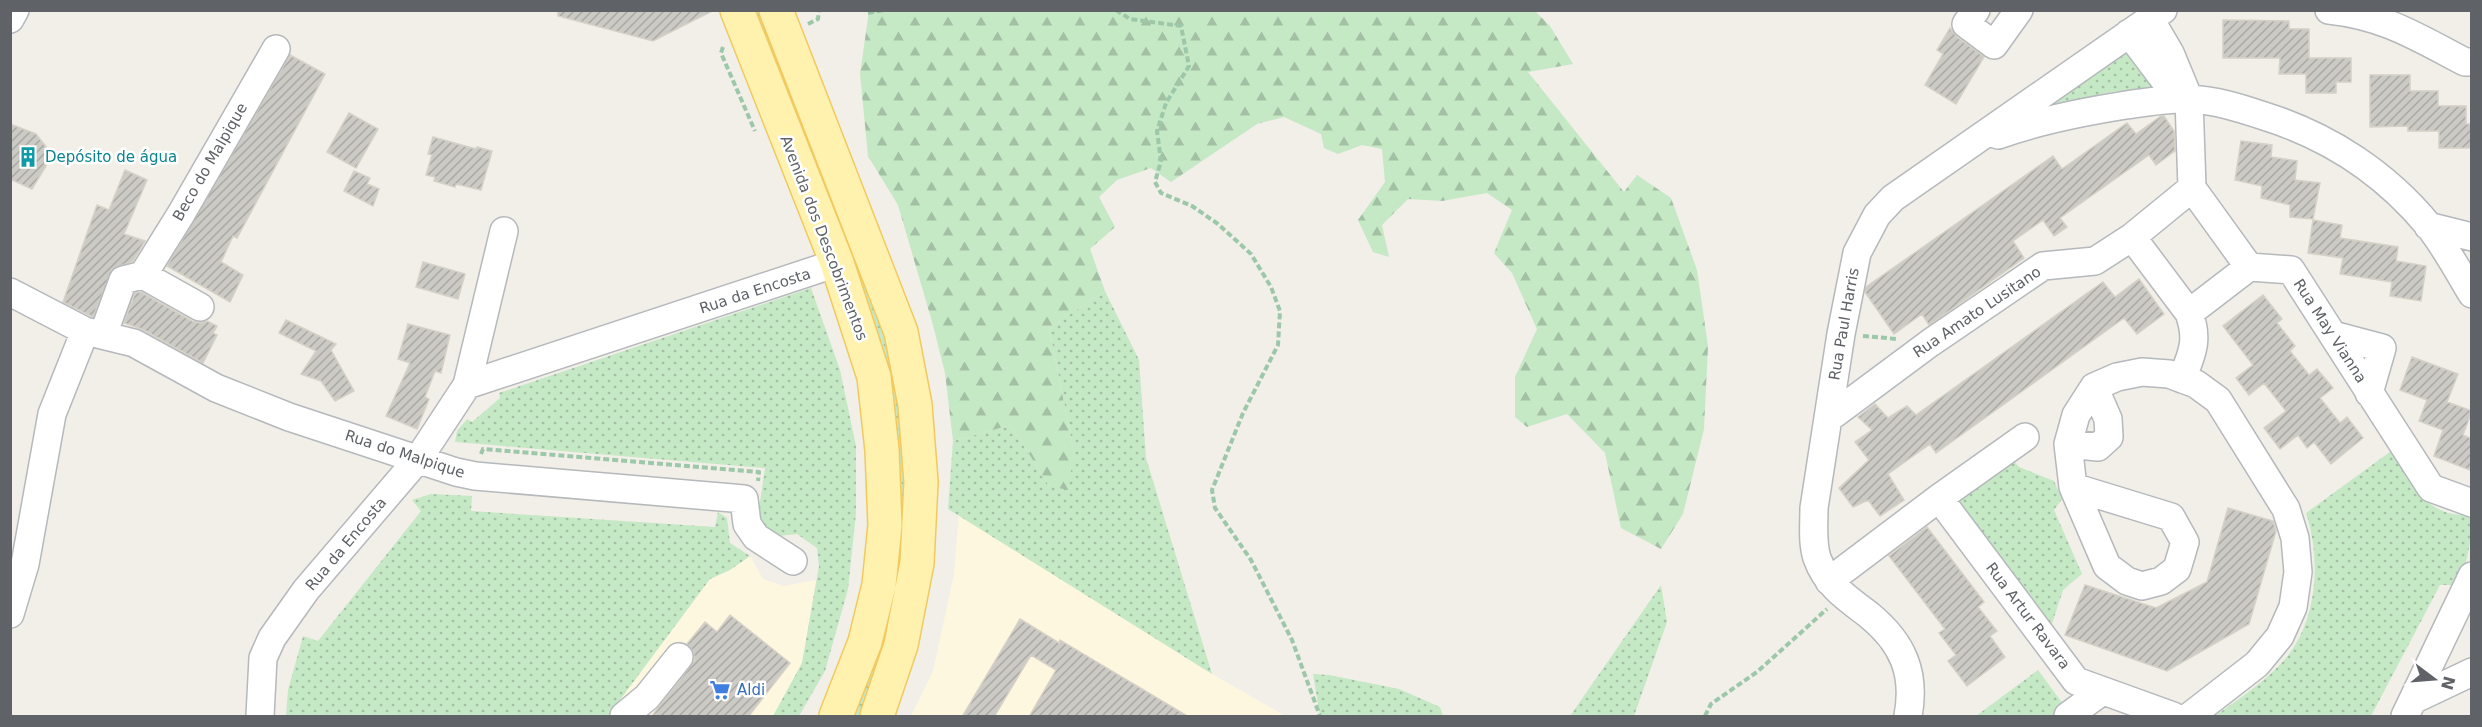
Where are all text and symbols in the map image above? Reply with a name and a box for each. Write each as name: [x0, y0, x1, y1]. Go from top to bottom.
street label: Beco do Malpique: [169, 100, 251, 224]
street label: Avenida dos Descobrimentos: [777, 133, 872, 343]
building icon: Depósito de água: [16, 145, 40, 169]
place label: Depósito de água: [45, 148, 177, 166]
street label: Rua Amato Lusitano: [1910, 262, 2044, 362]
street label: Rua da Encosta: [697, 265, 813, 317]
street label: Rua Paul Harris: [1825, 266, 1863, 382]
street label: Rua May Vianna: [2290, 276, 2370, 386]
street label: Rua do Malpique: [343, 426, 467, 482]
street label: Rua da Encosta: [302, 494, 390, 594]
street label: Rua Artur Ravara: [1982, 559, 2074, 673]
north arrow: [2404, 649, 2464, 709]
text: N: [2437, 674, 2459, 692]
supermarket icon: Aldi: [708, 678, 732, 702]
place label: Aldi: [737, 681, 765, 699]

